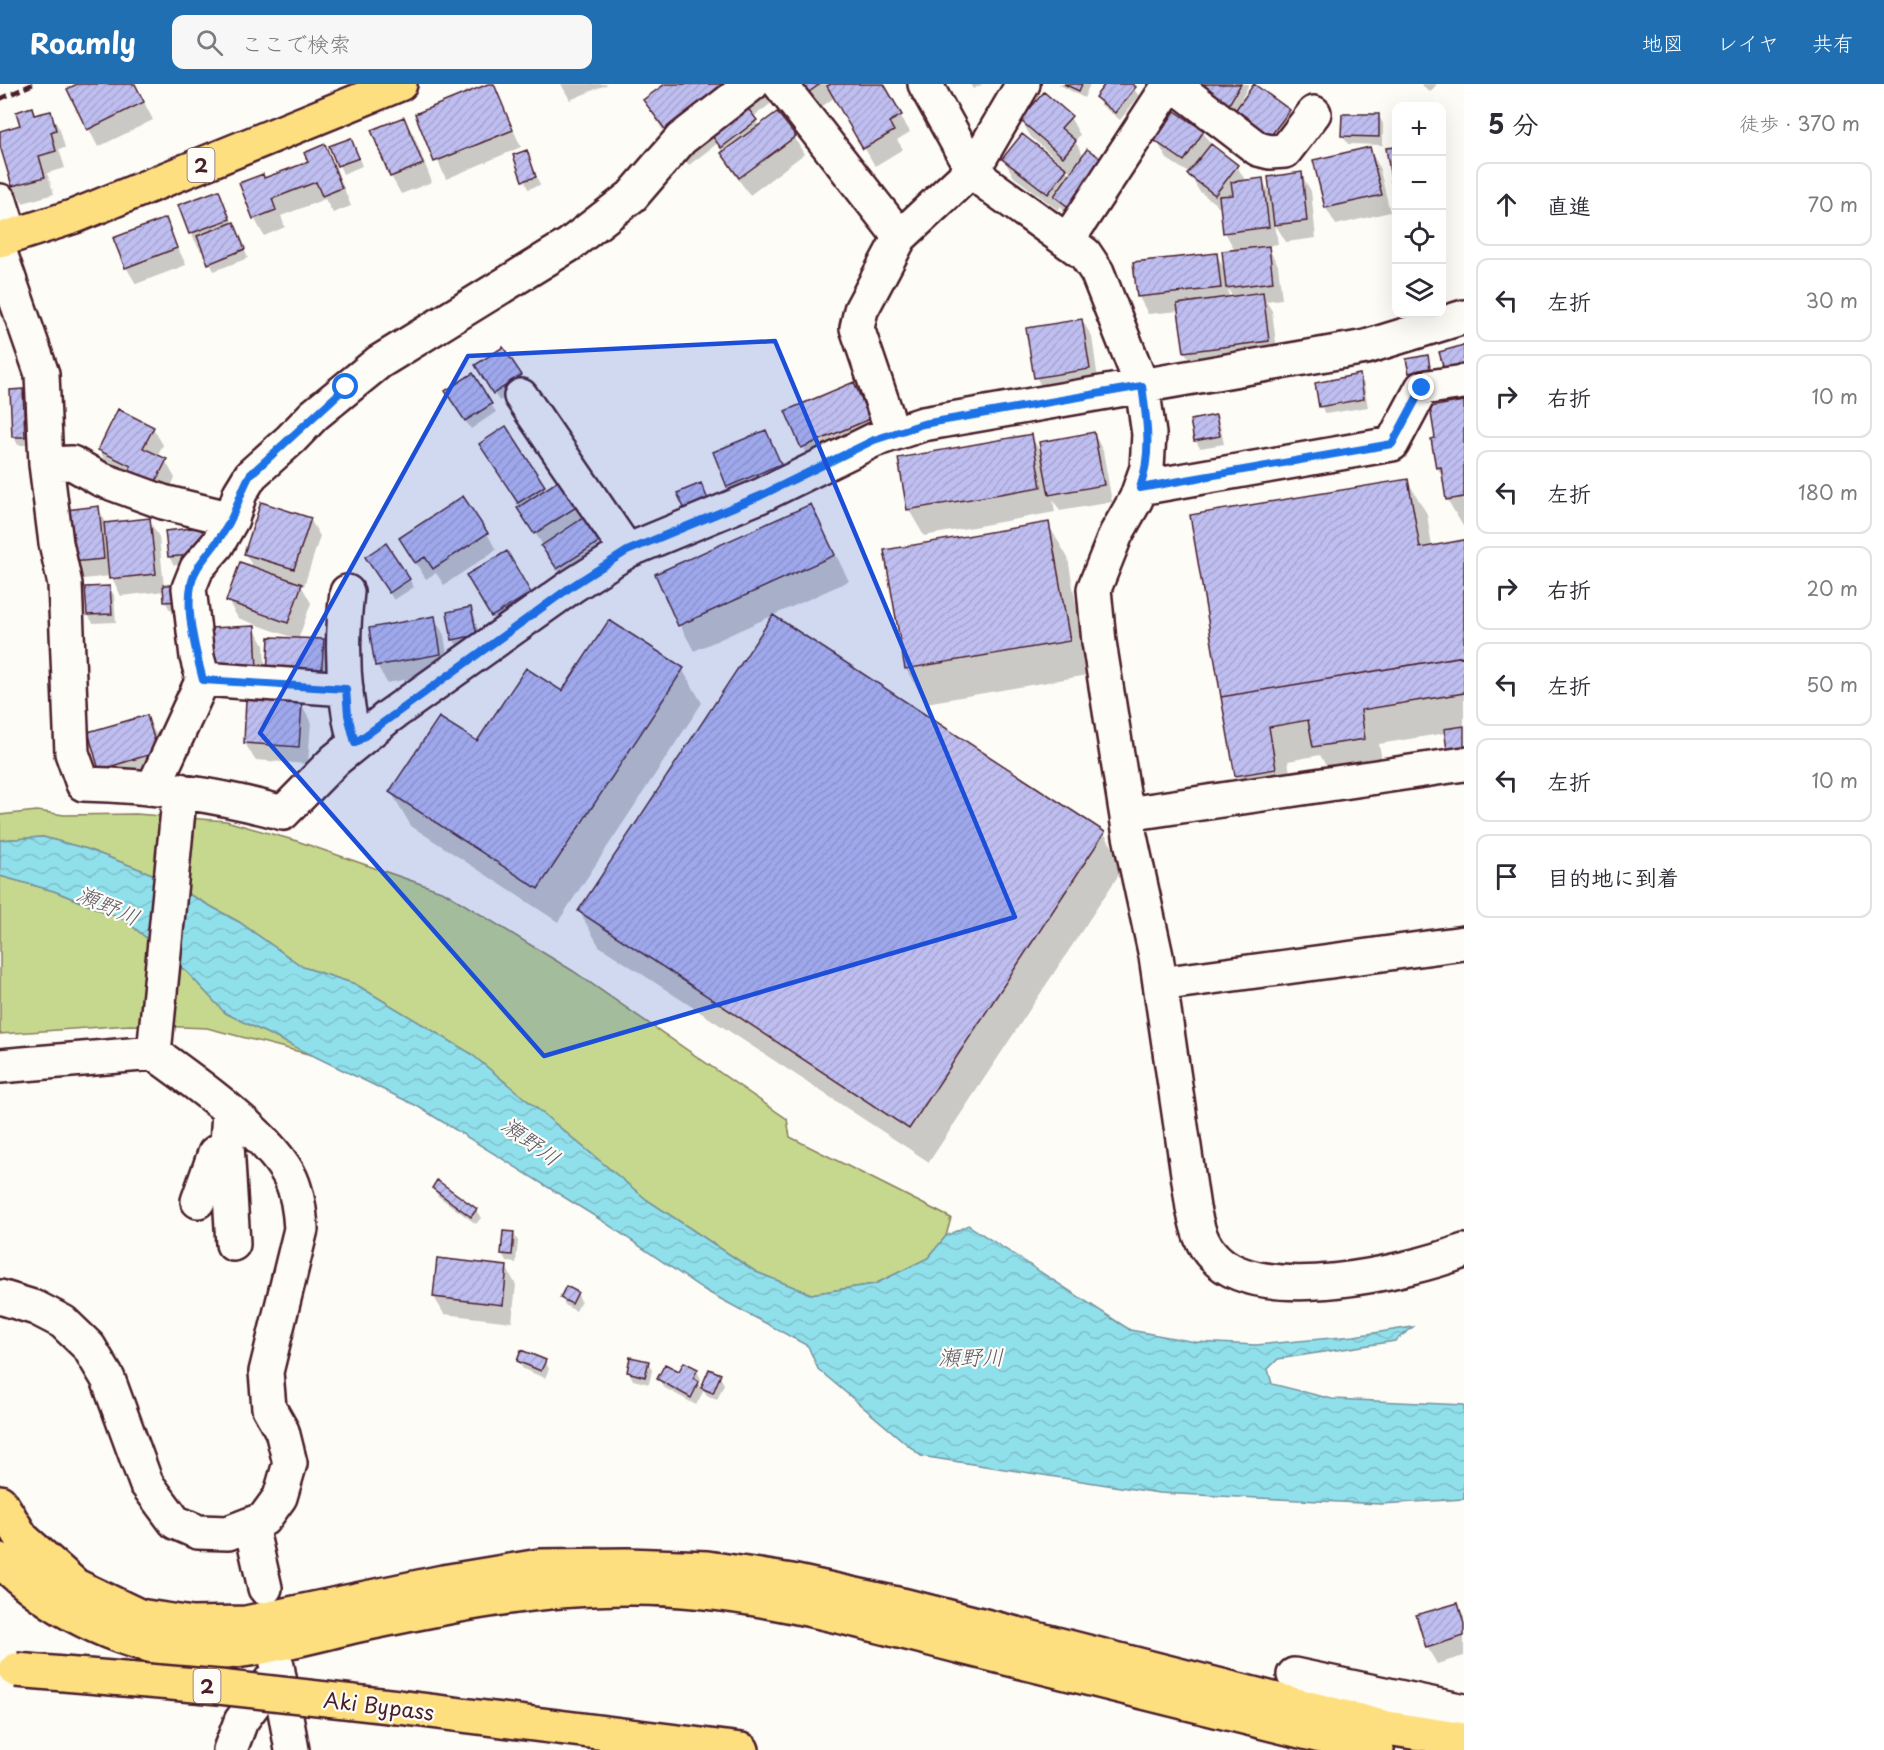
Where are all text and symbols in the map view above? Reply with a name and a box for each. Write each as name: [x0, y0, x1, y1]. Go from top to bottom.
search box: [172, 15, 592, 69]
text: Roamly: [30, 21, 136, 64]
icon: search: [193, 26, 226, 59]
text: ここで検索: [241, 26, 351, 59]
text: 地図: [1642, 26, 1684, 58]
text: レイヤ: [1717, 26, 1779, 58]
text: 共有: [1812, 26, 1854, 58]
map controls: [1392, 102, 1446, 318]
button: +: [1392, 102, 1446, 156]
text: 5 分: [1488, 104, 1538, 143]
text: 徒歩 · 370 m: [1739, 108, 1860, 138]
road number: 2: [188, 148, 214, 182]
button: −: [1392, 156, 1446, 210]
icon: ahead: [1490, 188, 1523, 221]
text: 直進: [1547, 188, 1591, 221]
text: 70 m: [1808, 189, 1858, 219]
button: locate: [1392, 210, 1446, 264]
button: layers: [1392, 264, 1446, 318]
icon: left: [1490, 284, 1523, 317]
text: 左折: [1547, 284, 1591, 317]
text: 30 m: [1805, 285, 1858, 315]
route start: [332, 373, 358, 399]
route end: [1408, 374, 1434, 400]
icon: right: [1490, 380, 1523, 413]
text: 右折: [1547, 380, 1591, 413]
text: 10 m: [1811, 381, 1858, 411]
icon: left: [1490, 476, 1523, 509]
text: 左折: [1547, 476, 1591, 509]
text: 180 m: [1798, 477, 1858, 507]
icon: right: [1490, 572, 1523, 605]
text: 右折: [1547, 572, 1591, 605]
text: 20 m: [1806, 573, 1858, 603]
icon: left: [1490, 668, 1523, 701]
text: 左折: [1547, 668, 1591, 701]
text: 50 m: [1806, 669, 1858, 699]
icon: left: [1490, 764, 1523, 797]
text: 左折: [1547, 764, 1591, 797]
text: 10 m: [1811, 765, 1858, 795]
icon: arrive: [1490, 860, 1523, 893]
text: 目的地に到着: [1547, 860, 1679, 893]
water label: 瀬野川: [72, 876, 146, 932]
water label: 瀬野川: [496, 1107, 568, 1173]
water label: 瀬野川: [938, 1339, 1004, 1372]
road number: 2: [194, 1669, 220, 1703]
street label: Aki Bypass: [322, 1682, 436, 1728]

